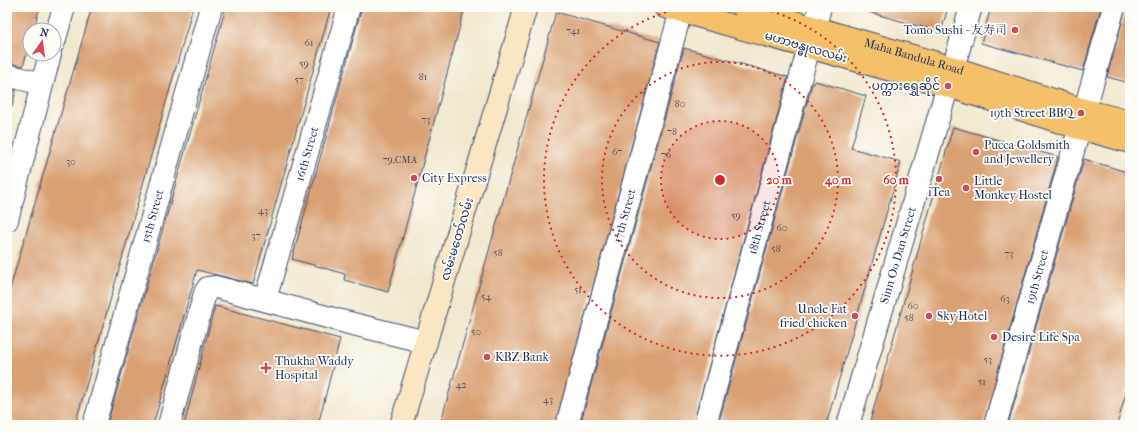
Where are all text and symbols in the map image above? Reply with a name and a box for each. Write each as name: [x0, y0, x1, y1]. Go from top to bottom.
north arrow: [22, 22, 62, 62]
place label: Tomo Sushi - 友寿司: [904, 23, 1007, 37]
text: N: [39, 25, 51, 40]
house number: 741: [566, 25, 580, 37]
marker: Tomo Sushi - 友寿司: [1010, 25, 1020, 35]
street label: မဟာဗန္ဓုလလမ်း: [762, 27, 849, 69]
street label: Maha Bandula Road: [862, 35, 966, 78]
house number: 61: [305, 37, 313, 49]
house number: 59: [299, 58, 309, 70]
house number: 81: [419, 71, 427, 83]
house number: 57: [294, 74, 304, 86]
place label: ပက္ကားရွှေဆိုင်: [872, 77, 940, 96]
marker: ပက္ကားရွှေဆိုင်: [943, 81, 953, 91]
house number: 80: [675, 98, 685, 110]
place label: 19th Street BBQ: [990, 106, 1077, 120]
marker: 19th Street BBQ: [1076, 108, 1086, 118]
house number: 73: [422, 114, 430, 126]
street label: 16th Street: [292, 124, 322, 183]
house number: 78: [667, 126, 677, 138]
place label: Pucca Goldsmith and Jewellery: [984, 138, 1070, 166]
house number: 67: [612, 146, 622, 158]
marker: Pucca Goldsmith and Jewellery: [971, 147, 981, 157]
house number: 76: [661, 149, 672, 161]
house number: 79,CMA: [383, 154, 418, 166]
house number: 30: [66, 156, 76, 168]
place label: City Express: [422, 171, 487, 185]
marker: City Express: [409, 173, 419, 183]
centre of rings: [713, 173, 727, 187]
text: 20 m: [766, 173, 793, 187]
text: 40 m: [824, 173, 852, 188]
text: 60 m: [883, 173, 910, 187]
marker: iTea: [934, 174, 944, 184]
place label: Little Monkey Hostel: [974, 174, 1053, 202]
marker: Little Monkey Hostel: [961, 183, 971, 193]
place label: iTea: [928, 185, 950, 199]
street label: 15th Street: [138, 187, 167, 244]
street label: 17th Street: [610, 187, 639, 244]
street label: လမ်းမတော်လမ်း: [436, 195, 476, 282]
street label: 18th Street: [745, 198, 774, 256]
street label: Sinn Oo Dan Street: [877, 204, 919, 305]
house number: 43: [258, 205, 268, 217]
house number: 59: [731, 210, 741, 222]
house number: 60: [777, 222, 787, 234]
house number: 37: [252, 230, 261, 242]
house number: 58: [771, 243, 781, 255]
house number: 58: [493, 247, 503, 259]
street label: 19th Street: [1023, 247, 1052, 306]
house number: 73: [1005, 248, 1013, 260]
house number: 51: [574, 284, 582, 296]
house number: 54: [481, 291, 492, 303]
house number: 63: [1000, 293, 1010, 305]
house number: 60: [908, 300, 918, 312]
place label: Uncle Fat fried chicken: [780, 302, 848, 330]
place label: Sky Hotel: [937, 309, 988, 323]
marker: Uncle Fat fried chicken: [850, 311, 860, 321]
marker: Sky Hotel: [924, 311, 934, 321]
house number: 58: [904, 312, 914, 324]
house number: 50: [471, 326, 481, 338]
place label: Desire Life Spa: [1002, 330, 1080, 344]
marker: Desire Life Spa: [989, 332, 999, 342]
place label: KBZ Bank: [495, 350, 550, 364]
marker: KBZ Bank: [482, 352, 492, 362]
place label: Thukha Waddy Hospital: [275, 354, 354, 382]
house number: 53: [984, 354, 992, 366]
marker: Thukha Waddy Hospital: [260, 362, 272, 374]
house number: 51: [978, 376, 986, 388]
house number: 42: [455, 379, 467, 391]
house number: 43: [543, 394, 553, 406]

